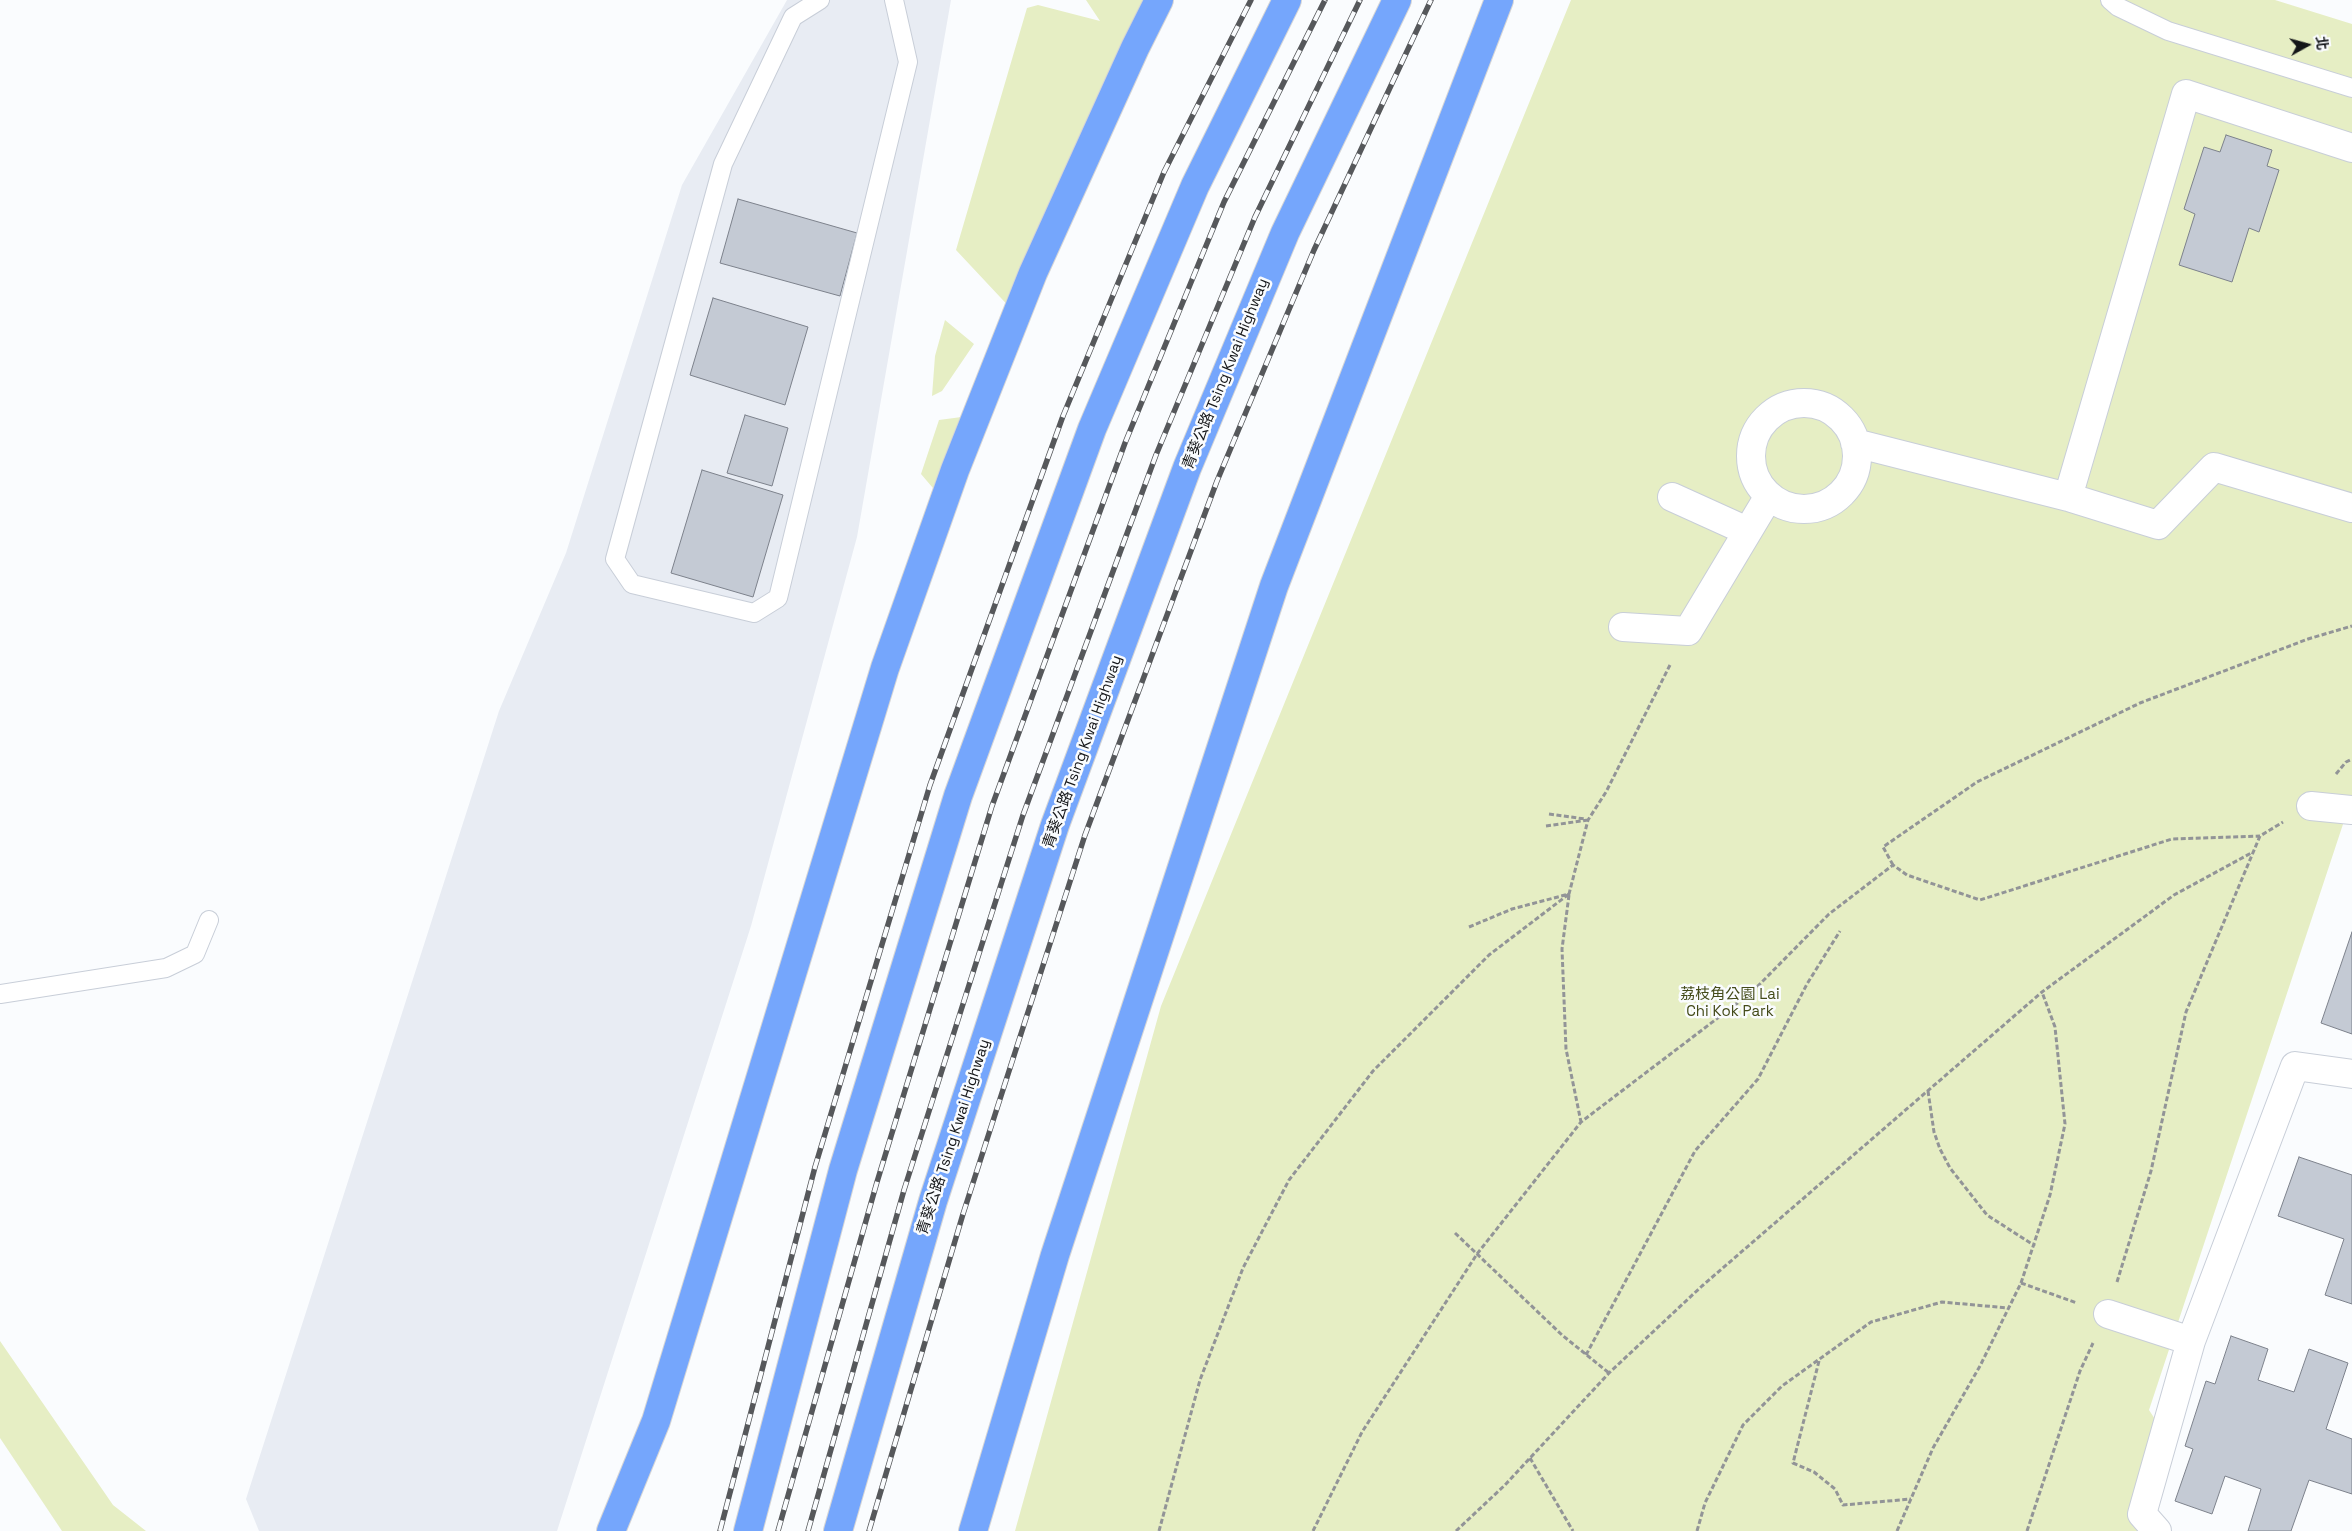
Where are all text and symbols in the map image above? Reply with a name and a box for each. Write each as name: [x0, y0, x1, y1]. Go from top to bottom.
north arrow: [2282, 20, 2332, 70]
text: 北: [2312, 35, 2332, 51]
street label: 青葵公路 Tsing Kwai Highway: [1179, 276, 1273, 472]
street label: 青葵公路 Tsing Kwai Highway: [1040, 653, 1126, 851]
park label: 荔枝角公園 Lai Chi Kok Park: [1680, 986, 1780, 1021]
street label: 青葵公路 Tsing Kwai Highway: [914, 1037, 994, 1237]

